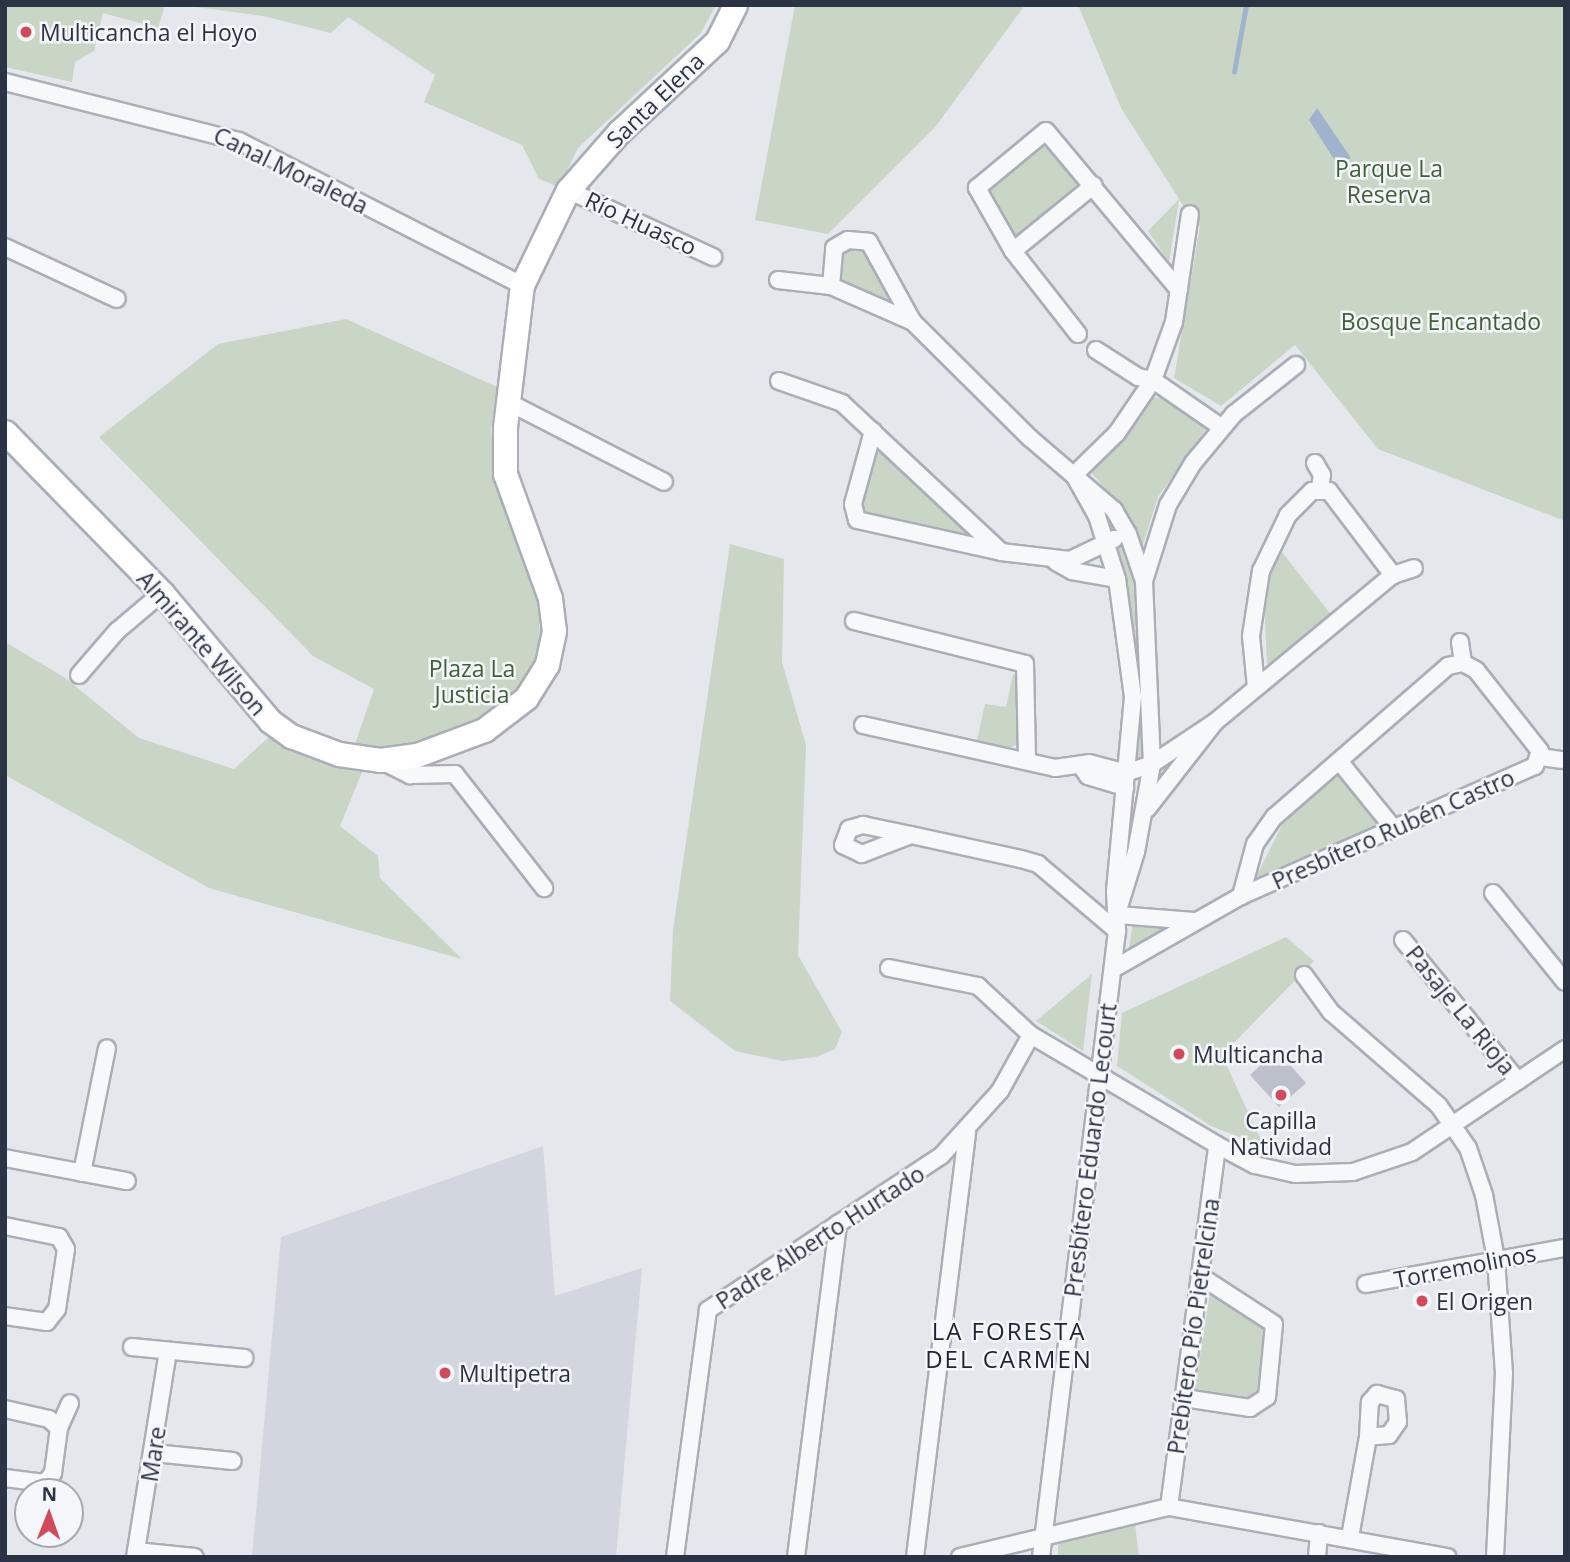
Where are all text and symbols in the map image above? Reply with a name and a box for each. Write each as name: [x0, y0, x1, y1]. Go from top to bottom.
place label: Multicancha el Hoyo: [40, 18, 257, 46]
marker: Multicancha el Hoyo: [18, 24, 34, 40]
street label: Santa Elena: [601, 47, 709, 153]
street label: Canal Moraleda: [209, 121, 373, 219]
park label: Parque La Reserva: [1335, 154, 1443, 208]
street label: Río Huasco: [581, 185, 701, 261]
park label: Bosque Encantado: [1341, 307, 1541, 335]
street label: Almirante Wilson: [132, 565, 272, 721]
park label: Plaza La Justicia: [429, 654, 515, 708]
street label: Presbítero Rubén Castro: [1268, 763, 1518, 895]
street label: Pasaje La Rioja: [1400, 940, 1522, 1080]
street label: Presbítero Eduardo Lecourt: [1058, 1002, 1122, 1298]
place label: Multicancha: [1193, 1040, 1323, 1068]
marker: Multicancha: [1171, 1046, 1187, 1062]
marker: Capilla Natividad: [1273, 1087, 1289, 1103]
place label: Capilla Natividad: [1230, 1106, 1332, 1160]
street label: Padre Alberto Hurtado: [711, 1159, 929, 1315]
street label: Prebítero Pío Pietrelcina: [1161, 1196, 1225, 1456]
street label: Torremolinos: [1392, 1239, 1538, 1293]
place label: El Origen: [1436, 1287, 1533, 1315]
marker: El Origen: [1414, 1293, 1430, 1309]
district label: LA FORESTA DEL CARMEN: [926, 1317, 1092, 1373]
place label: Multipetra: [459, 1359, 571, 1387]
marker: Multipetra: [437, 1365, 453, 1381]
street label: Mare: [135, 1424, 171, 1484]
north arrow: [14, 1478, 84, 1548]
text: N: [41, 1481, 57, 1507]

